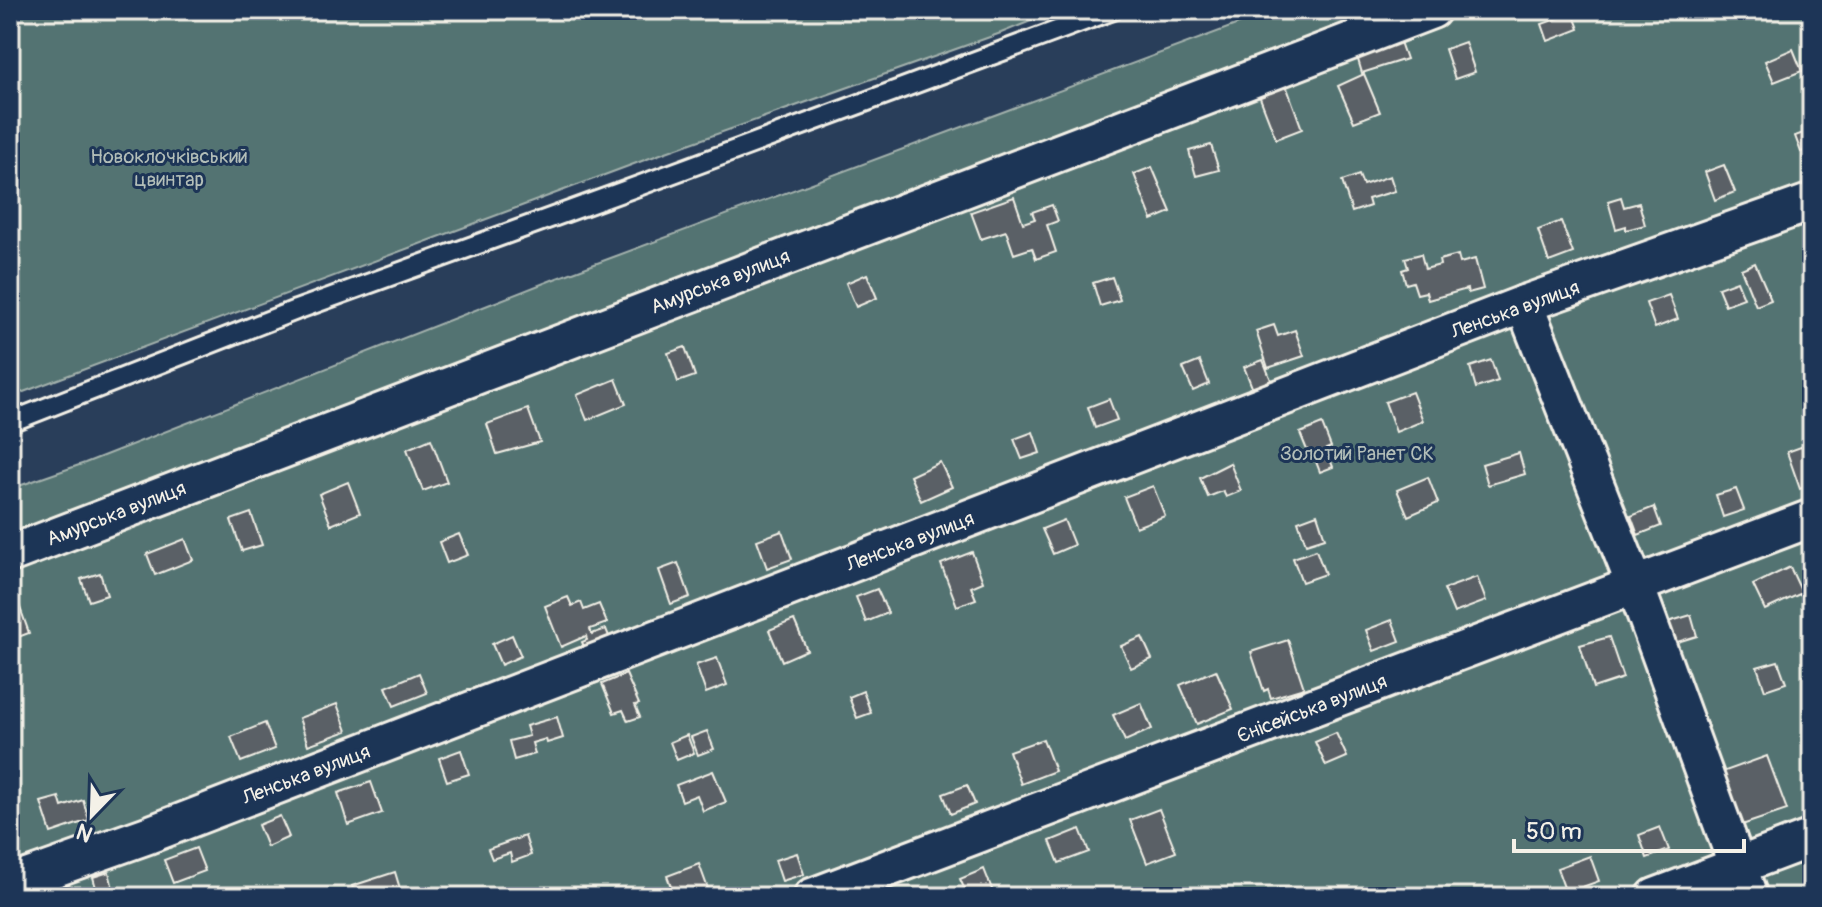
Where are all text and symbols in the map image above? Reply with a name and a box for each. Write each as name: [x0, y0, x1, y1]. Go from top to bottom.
park label: Новоклочківський цвинтар: [90, 144, 248, 192]
street label: Амурська вулиця: [647, 243, 793, 320]
street label: Ленська вулиця: [1447, 275, 1583, 345]
park label: Золотий Ранет СК: [1280, 441, 1434, 466]
street label: Амурська вулиця: [43, 475, 189, 552]
street label: Ленська вулиця: [842, 506, 978, 578]
street label: Єнісейська вулиця: [1234, 668, 1391, 748]
street label: Ленська вулиця: [238, 739, 374, 811]
north arrow: [52, 775, 132, 855]
scale bar: [1514, 803, 1744, 853]
text: N: [72, 817, 97, 848]
text: 50 m: [1526, 817, 1582, 846]

